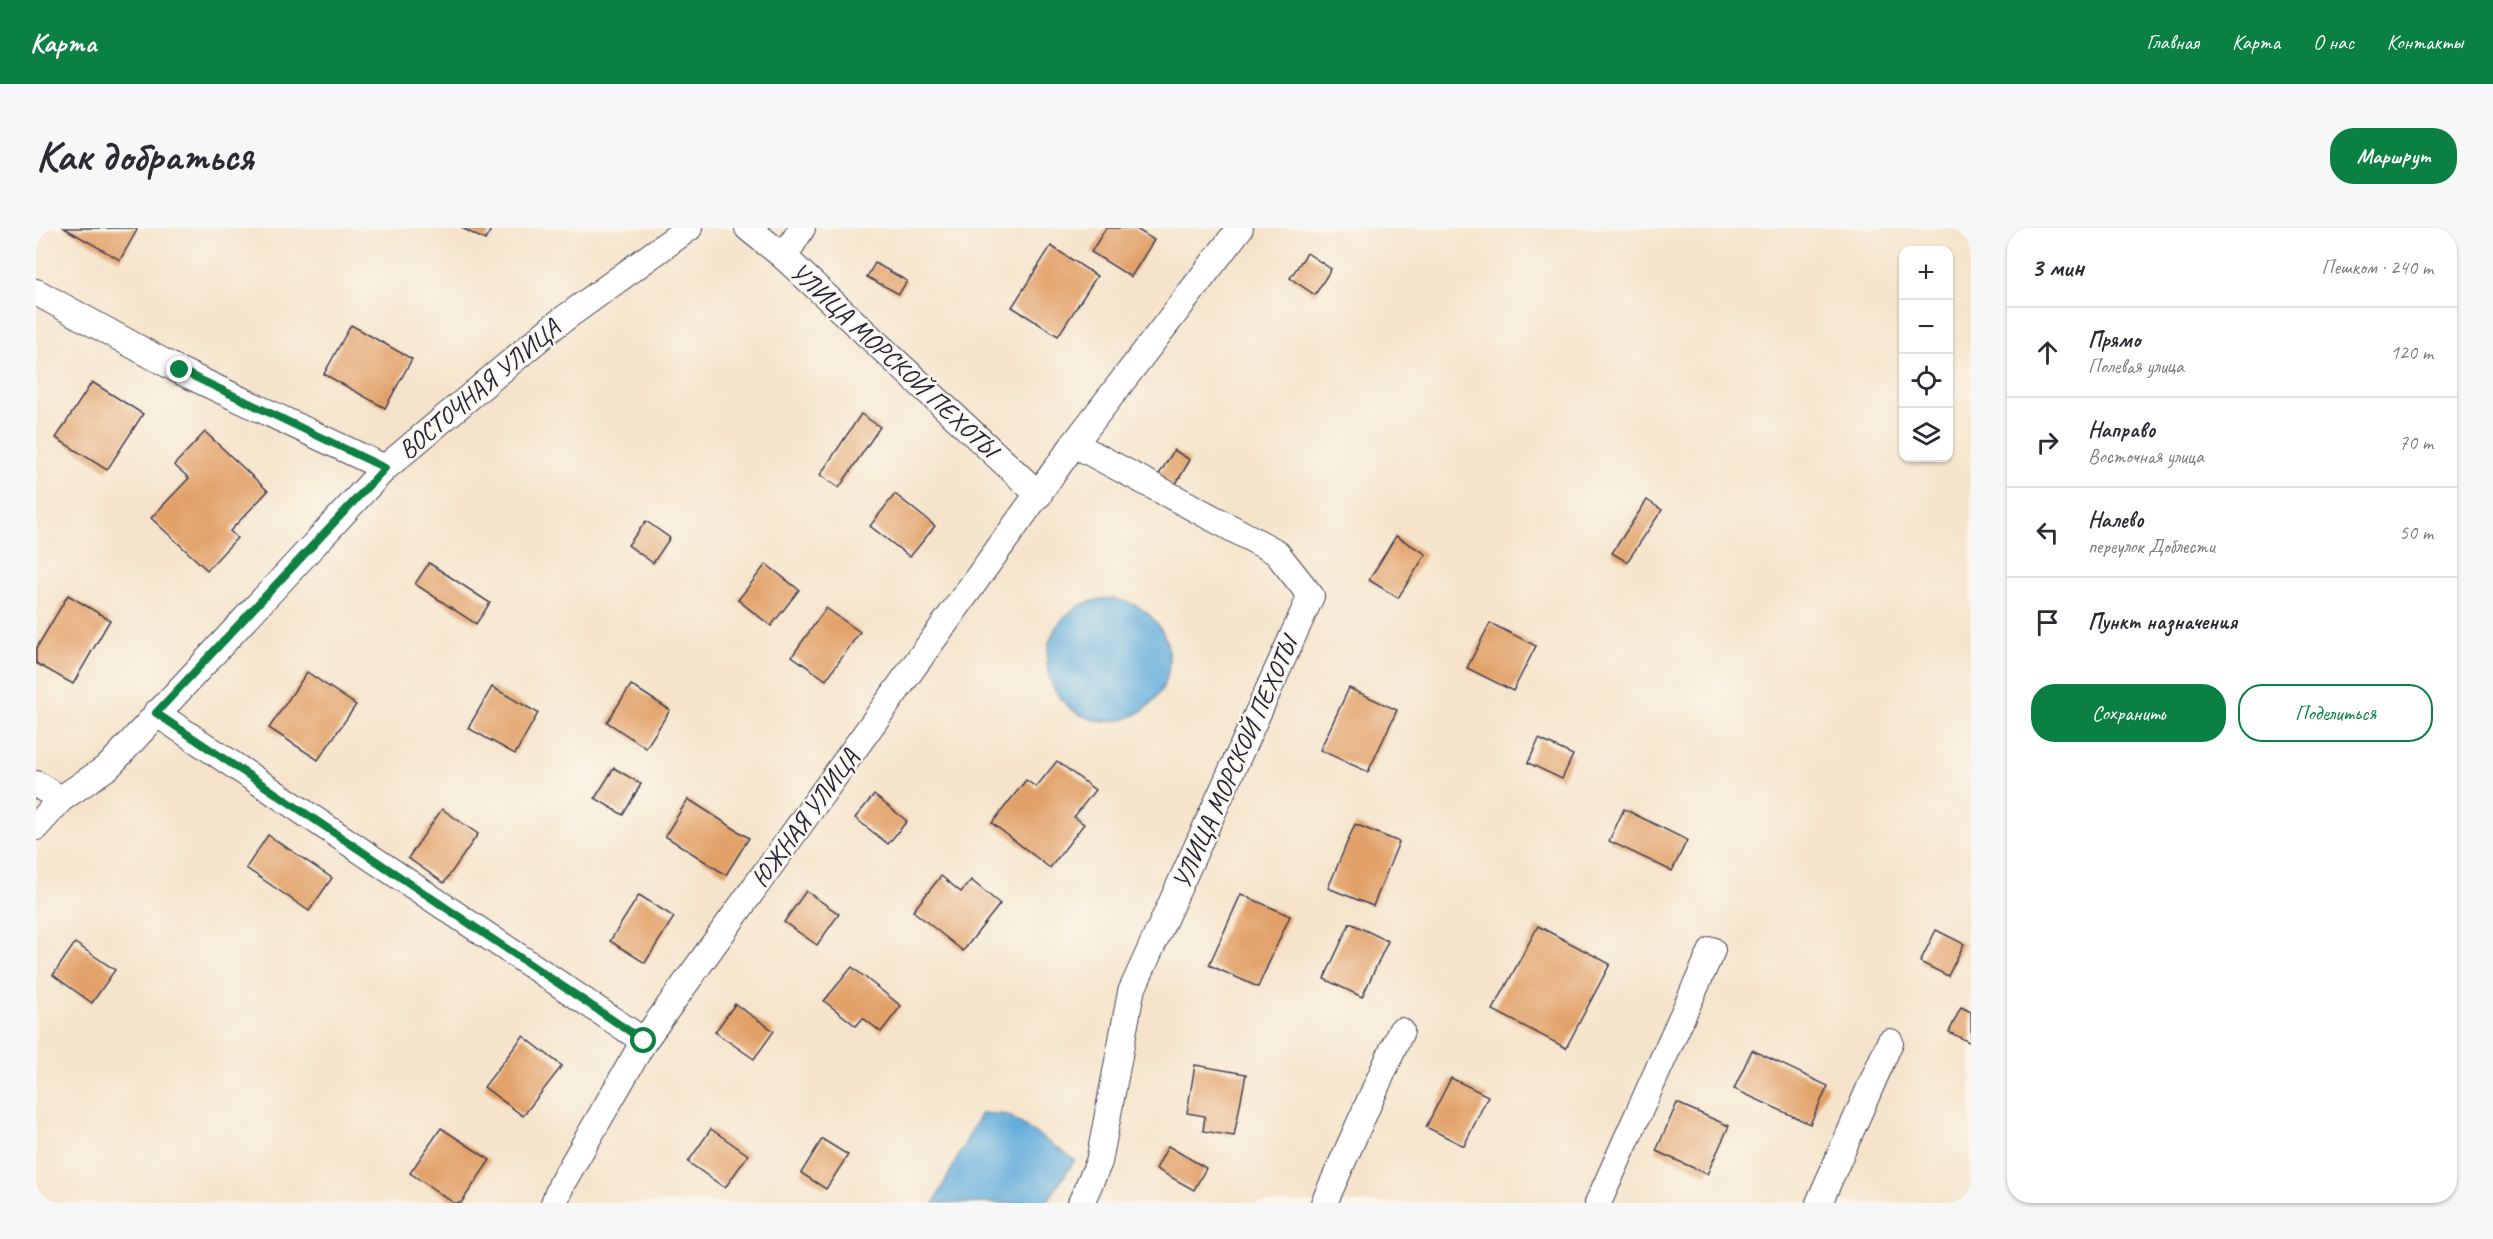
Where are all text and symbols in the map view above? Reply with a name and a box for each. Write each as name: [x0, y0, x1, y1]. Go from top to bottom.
text: Карта: [30, 25, 97, 60]
text: Главная: [2146, 29, 2199, 55]
text: Карта: [2232, 29, 2280, 55]
text: О нас: [2313, 29, 2354, 55]
text: Контакты: [2387, 29, 2463, 55]
button: Маршрут: [2330, 128, 2457, 184]
text: Как добраться: [36, 130, 253, 183]
map controls: [1899, 246, 1953, 462]
button: +: [1899, 246, 1953, 300]
text: 3 мин: [2031, 251, 2084, 284]
street label: УЛИЦА МОРСКОЙ ПЕХОТЫ: [783, 255, 1008, 468]
text: Пешком · 240 m: [2321, 255, 2433, 280]
button: −: [1899, 300, 1953, 354]
street label: ВОСТОЧНАЯ УЛИЦА: [391, 310, 568, 466]
text: Прямо: [2088, 326, 2140, 354]
icon: ahead: [2031, 336, 2064, 369]
text: 120 m: [2390, 340, 2433, 365]
button: locate: [1899, 354, 1953, 408]
text: Полевая улица: [2088, 354, 2184, 379]
route end: [166, 356, 192, 382]
button: layers: [1899, 408, 1953, 462]
text: Направо: [2088, 416, 2155, 444]
icon: right: [2031, 426, 2064, 459]
text: 70 m: [2399, 430, 2433, 455]
text: Восточная улица: [2088, 444, 2204, 469]
text: Налево: [2088, 506, 2144, 534]
icon: left: [2031, 516, 2064, 549]
text: 50 m: [2399, 520, 2433, 545]
text: переулок Доблести: [2088, 534, 2215, 559]
icon: arrive: [2031, 606, 2064, 639]
text: Пункт назначения: [2088, 608, 2237, 636]
street label: УЛИЦА МОРСКОЙ ПЕХОТЫ: [1165, 628, 1307, 894]
button: Сохранить: [2031, 684, 2226, 742]
button: Поделиться: [2238, 684, 2433, 742]
street label: ЮЖНАЯ УЛИЦА: [744, 742, 867, 894]
route start: [630, 1027, 656, 1053]

